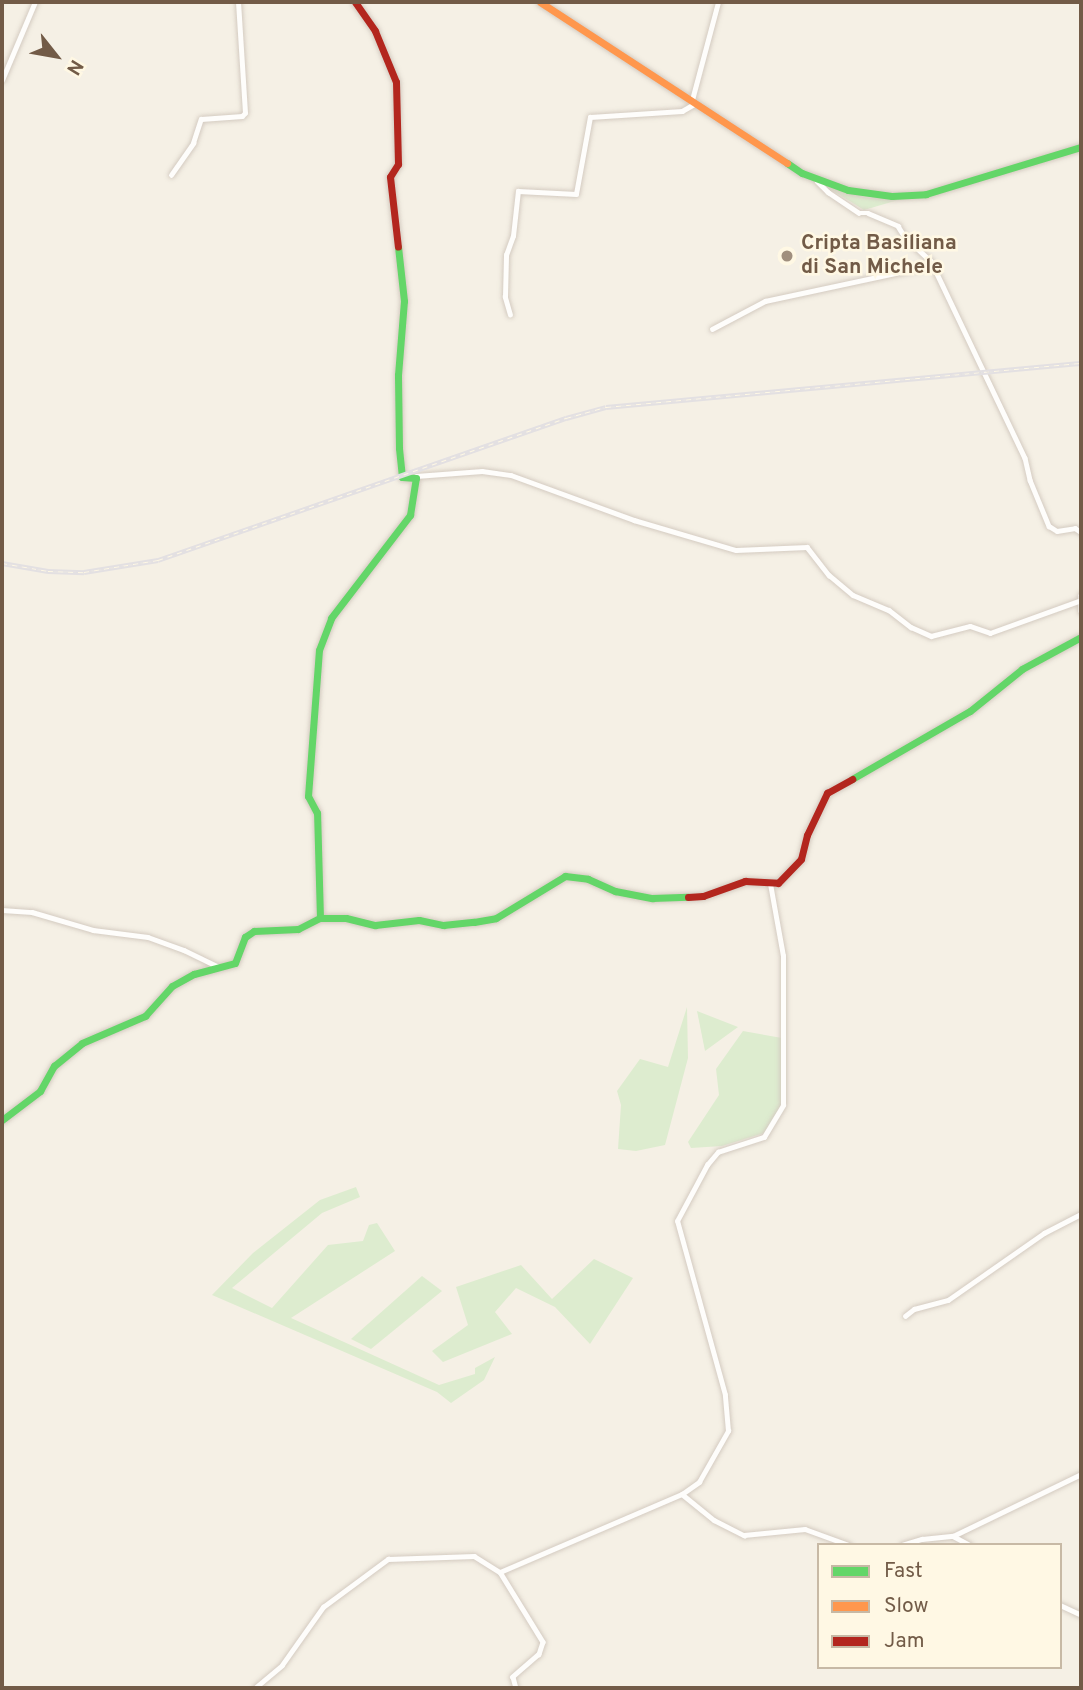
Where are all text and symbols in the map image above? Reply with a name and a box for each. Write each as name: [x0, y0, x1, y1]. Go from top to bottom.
north arrow: [21, 21, 91, 91]
text: N: [60, 55, 88, 79]
place label: Cripta Basiliana di San Michele: [801, 231, 957, 281]
marker: Cripta Basiliana di San Michele: [779, 248, 795, 264]
legend: [817, 1543, 1062, 1669]
text: Fast: [884, 1558, 923, 1585]
text: Slow: [884, 1593, 929, 1620]
text: Jam: [884, 1628, 925, 1655]

